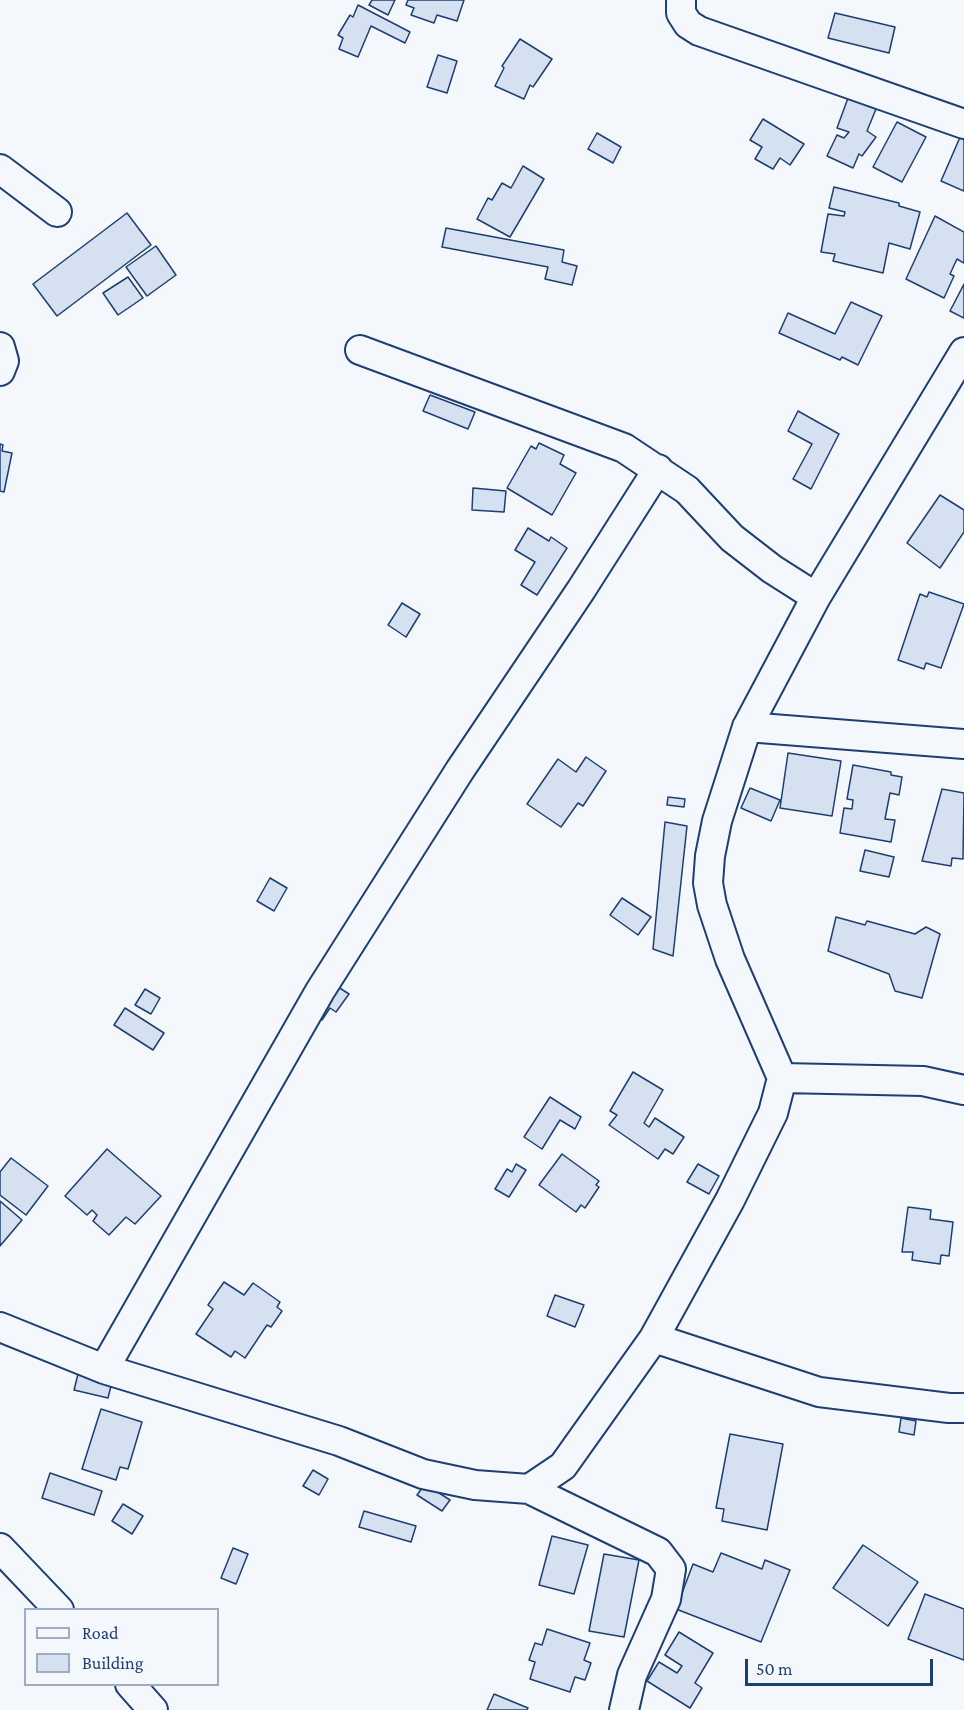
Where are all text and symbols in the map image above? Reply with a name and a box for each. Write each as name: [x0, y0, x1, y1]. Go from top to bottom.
legend: [24, 1608, 219, 1686]
text: Road: [82, 1623, 119, 1643]
scale bar: [748, 1647, 936, 1685]
text: Building: [82, 1653, 143, 1673]
text: 50 m: [756, 1659, 793, 1679]

